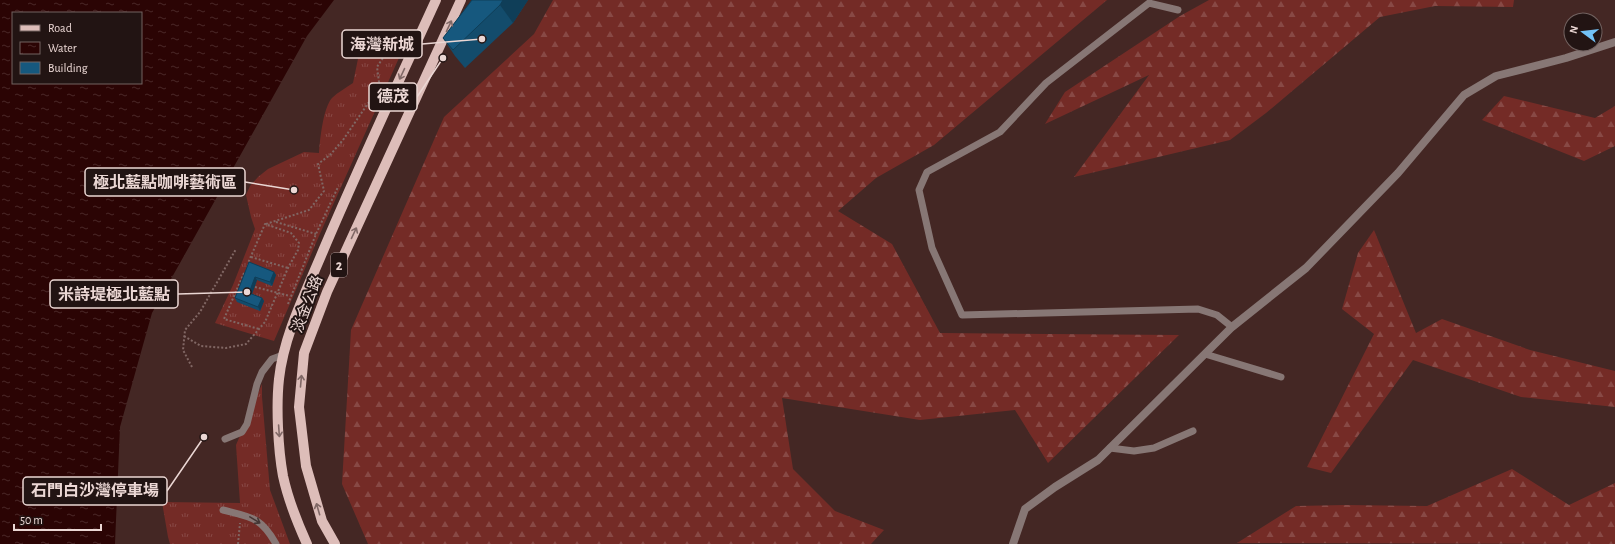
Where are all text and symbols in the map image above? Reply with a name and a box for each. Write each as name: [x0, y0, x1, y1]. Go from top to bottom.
legend: [12, 12, 142, 84]
north arrow: [1563, 12, 1603, 52]
one-way arrow: [446, 21, 453, 33]
text: Road: [48, 22, 72, 34]
text: N: [1568, 24, 1580, 35]
callout: 海灣新城: [342, 30, 422, 58]
text: 海灣新城: [350, 35, 414, 53]
text: Water: [48, 42, 77, 54]
text: Building: [48, 62, 88, 74]
one-way arrow: [398, 67, 405, 79]
callout: 德茂: [369, 83, 417, 111]
text: 德茂: [377, 87, 409, 105]
callout: 極北藍點咖啡藝術區: [85, 168, 245, 196]
text: 極北藍點咖啡藝術區: [93, 174, 237, 191]
one-way arrow: [351, 228, 358, 240]
road number: 2: [331, 253, 347, 277]
street label: 淡金公路: [289, 273, 325, 335]
callout: 米詩堤極北藍點: [50, 280, 178, 308]
text: 米詩堤極北藍點: [58, 285, 170, 303]
one-way arrow: [298, 375, 305, 388]
one-way arrow: [275, 424, 282, 437]
callout: 石門白沙灣停車場: [23, 477, 167, 505]
text: 石門白沙灣停車場: [31, 481, 159, 499]
one-way arrow: [314, 503, 321, 516]
scale bar: [14, 506, 101, 532]
text: 50 m: [20, 514, 43, 526]
one-way arrow: [249, 515, 260, 524]

